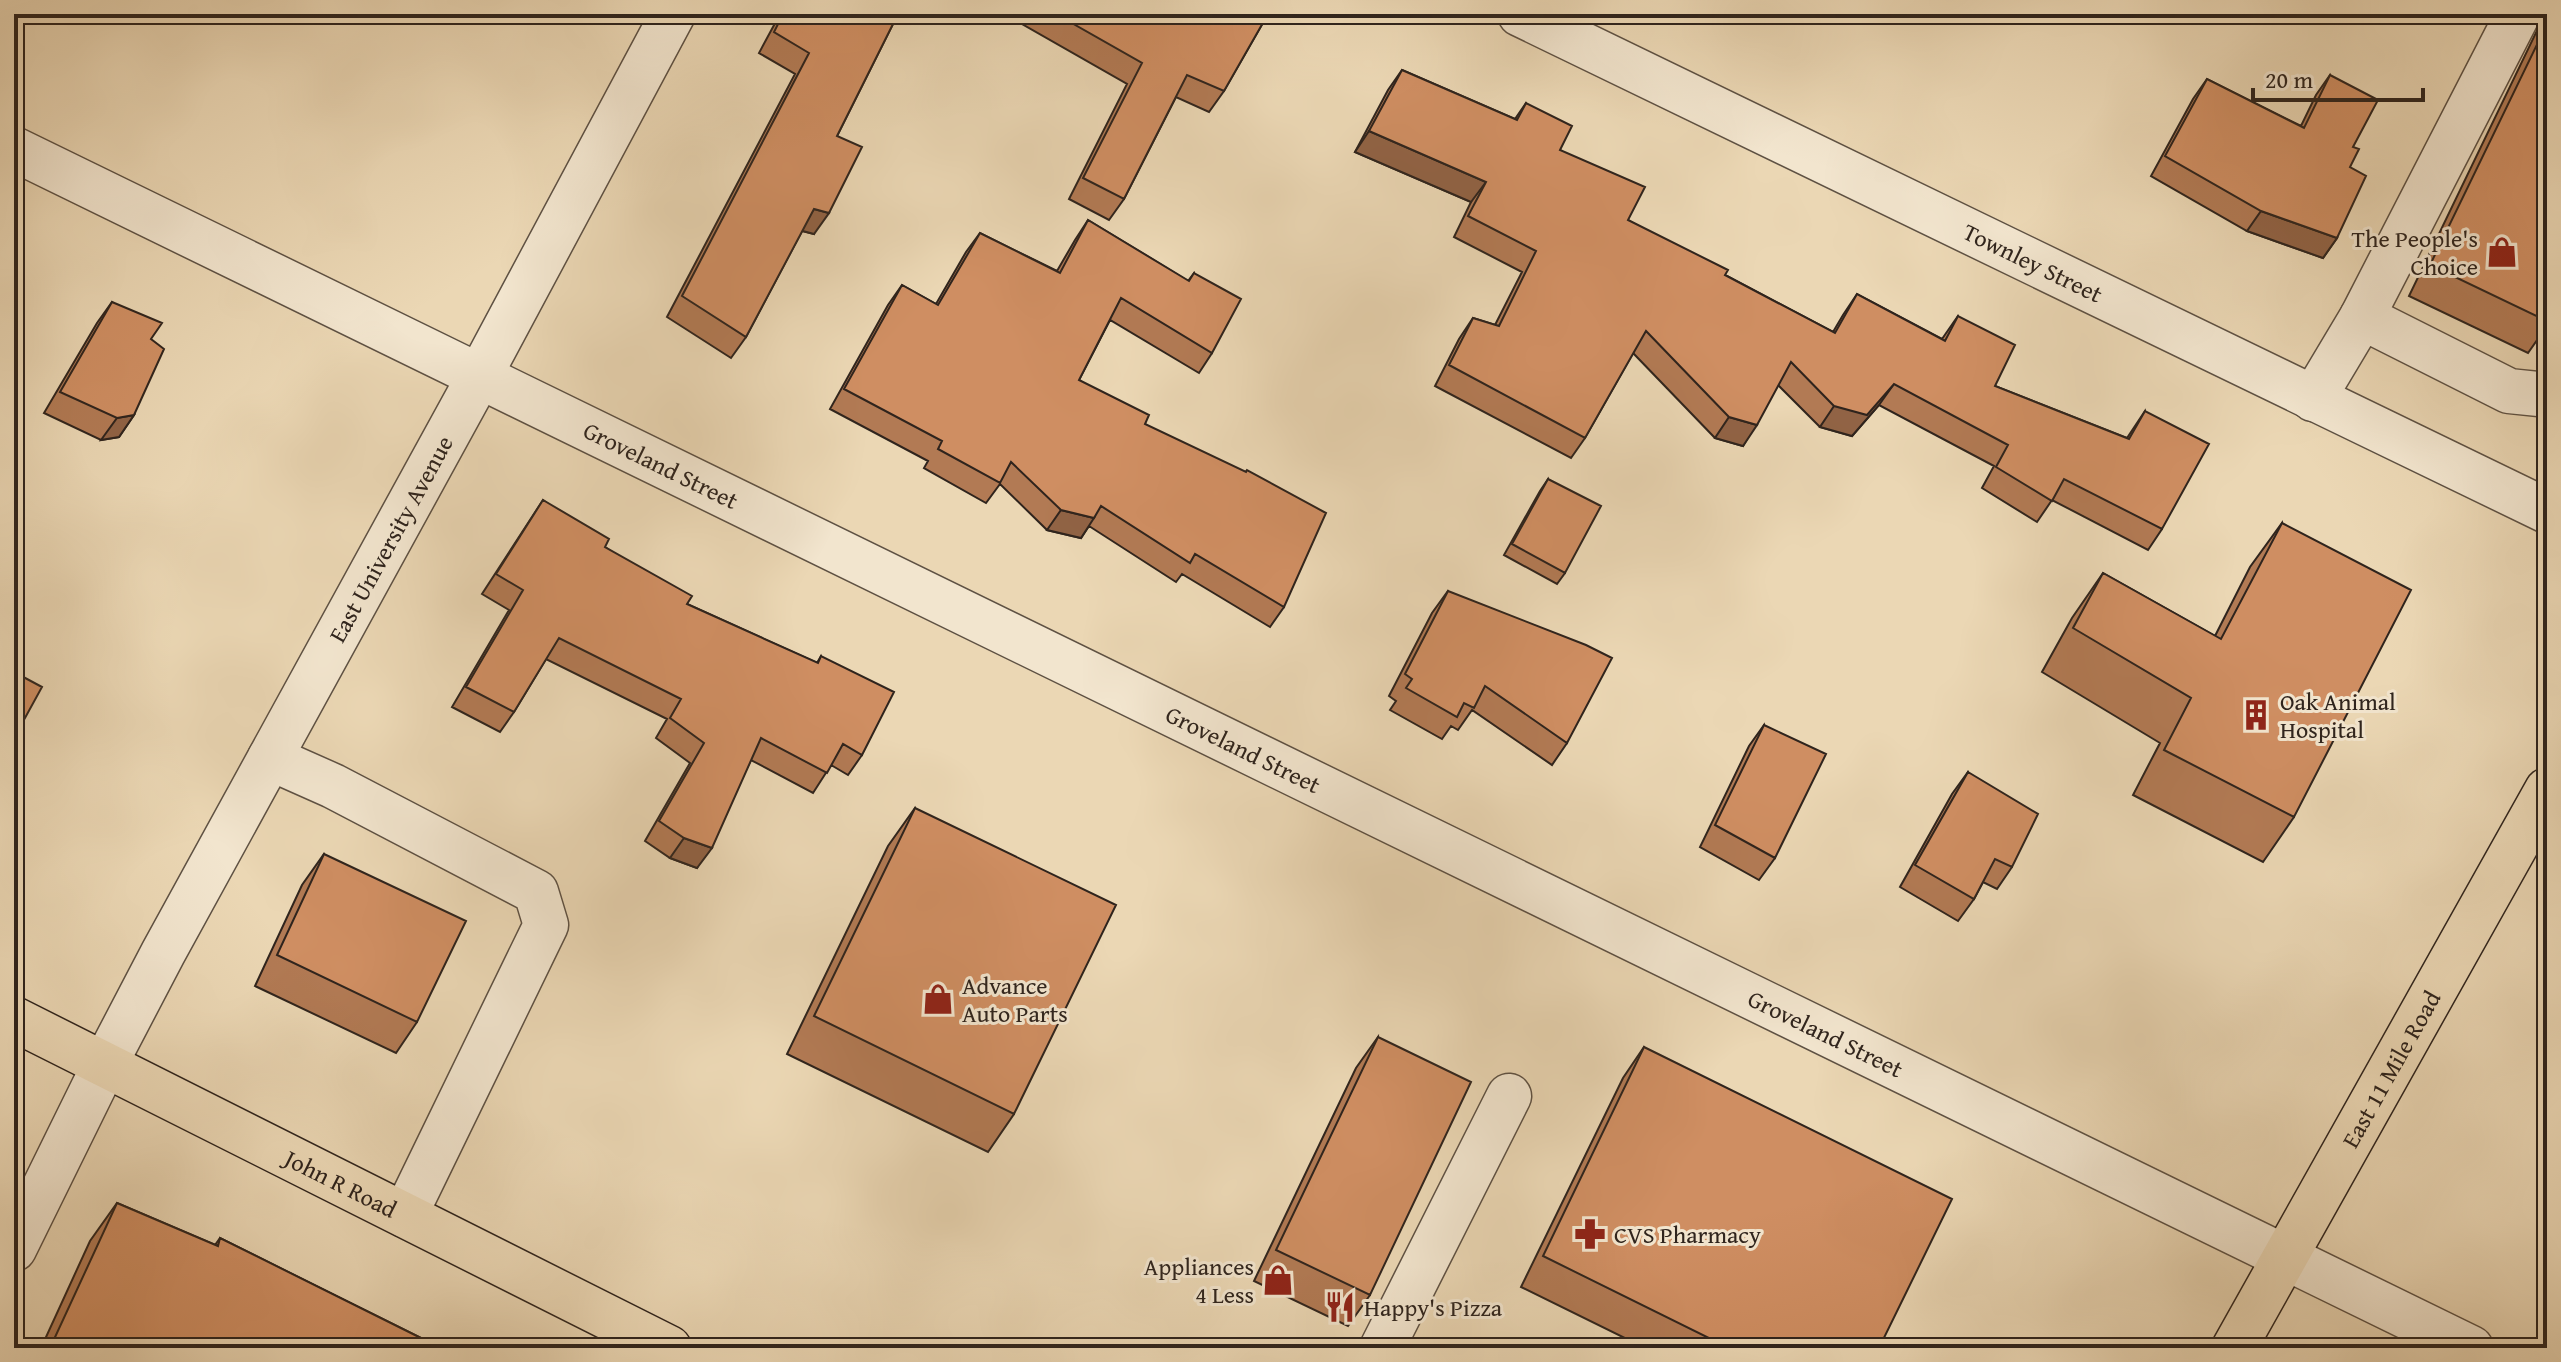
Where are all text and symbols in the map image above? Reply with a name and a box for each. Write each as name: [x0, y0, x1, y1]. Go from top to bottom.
scale bar: [2253, 52, 2423, 102]
text: 20 m: [2265, 62, 2313, 97]
street label: Townley Street: [1958, 214, 2109, 311]
place label: The People's Choice: [2351, 221, 2478, 284]
shop icon: The People's Choice: [2485, 235, 2519, 269]
street label: Groveland Street: [578, 412, 745, 518]
street label: East University Avenue: [319, 429, 461, 648]
place label: Oak Animal Hospital: [2280, 684, 2396, 747]
street label: Groveland Street: [1160, 696, 1327, 802]
building icon: Oak Animal Hospital: [2239, 698, 2273, 732]
place label: Advance Auto Parts: [962, 968, 1068, 1031]
street label: Groveland Street: [1742, 980, 1910, 1086]
shop icon: Advance Auto Parts: [921, 982, 955, 1016]
street label: East 11 Mile Road: [2332, 984, 2449, 1154]
street label: John R Road: [276, 1139, 403, 1226]
pharmacy icon: CVS Pharmacy: [1573, 1217, 1607, 1251]
place label: CVS Pharmacy: [1614, 1217, 1761, 1252]
place label: Appliances 4 Less: [1144, 1249, 1254, 1312]
shop icon: Appliances 4 Less: [1261, 1263, 1295, 1297]
restaurant icon: Happy's Pizza: [1323, 1290, 1357, 1324]
place label: Happy's Pizza: [1364, 1290, 1503, 1325]

